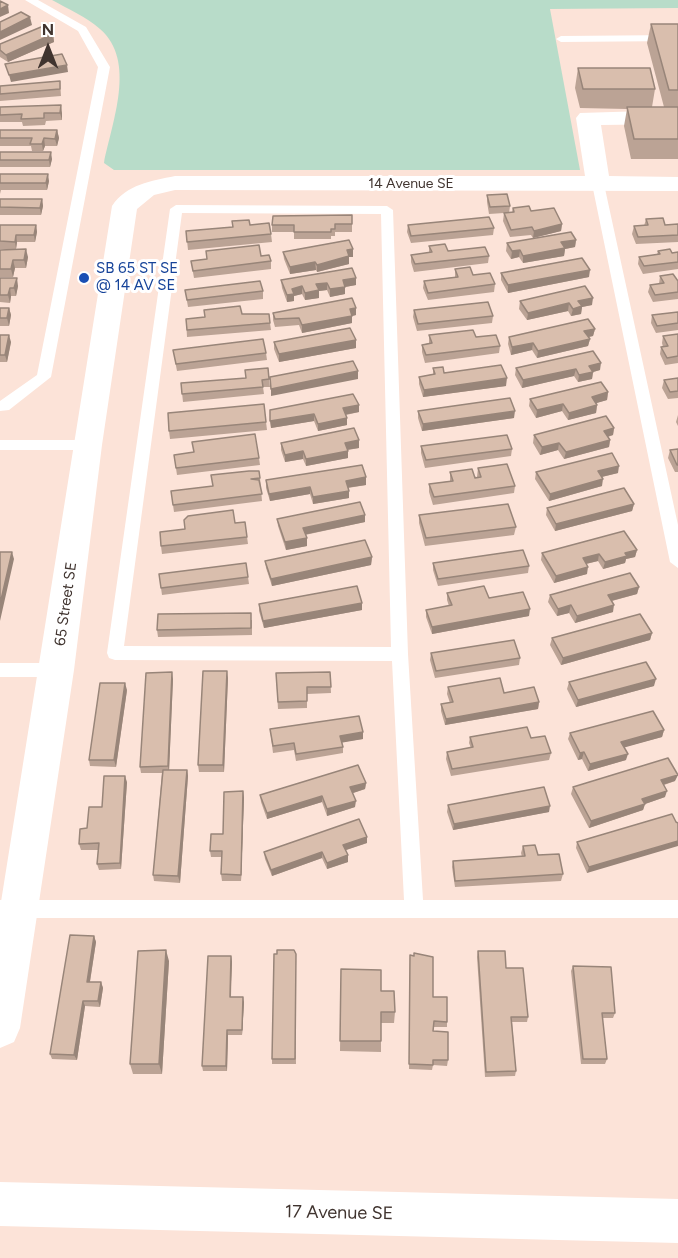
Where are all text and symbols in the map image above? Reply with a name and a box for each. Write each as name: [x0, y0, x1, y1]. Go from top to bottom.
north arrow: [18, 18, 78, 78]
text: N: [42, 20, 54, 39]
street label: 14 Avenue SE: [368, 176, 454, 192]
place label: SB 65 ST SE @ 14 AV SE: [96, 260, 178, 295]
marker: SB 65 ST SE @ 14 AV SE: [77, 271, 91, 285]
street label: 65 Street SE: [51, 561, 81, 647]
street label: 17 Avenue SE: [285, 1201, 393, 1225]

